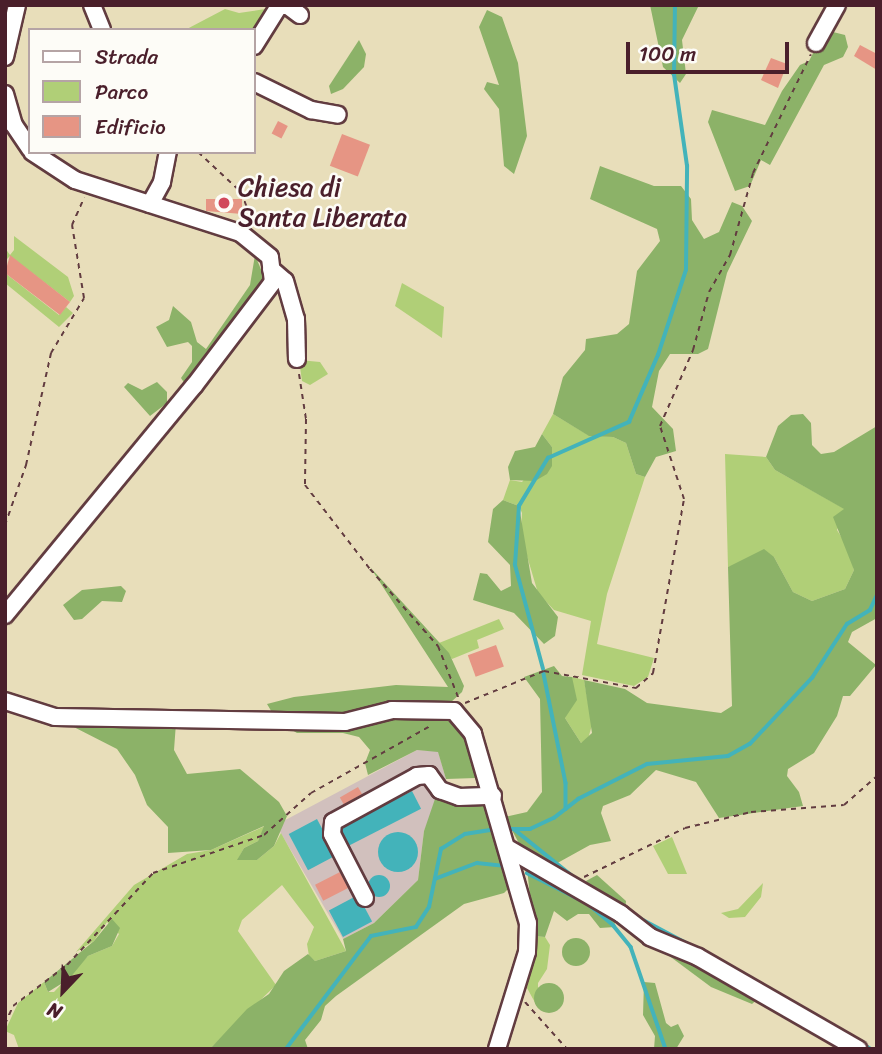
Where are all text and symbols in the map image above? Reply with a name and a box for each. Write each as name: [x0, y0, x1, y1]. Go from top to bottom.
legend: [28, 28, 256, 154]
scale bar: [630, 28, 793, 72]
text: 100 m: [639, 35, 696, 73]
text: Strada: [95, 38, 158, 76]
text: Parco: [95, 73, 148, 111]
text: Edificio: [95, 108, 166, 146]
place label: Chiesa di Santa Liberata: [238, 172, 407, 234]
marker: Chiesa di Santa Liberata: [216, 195, 232, 211]
north arrow: [28, 956, 98, 1026]
text: N: [42, 993, 67, 1029]

